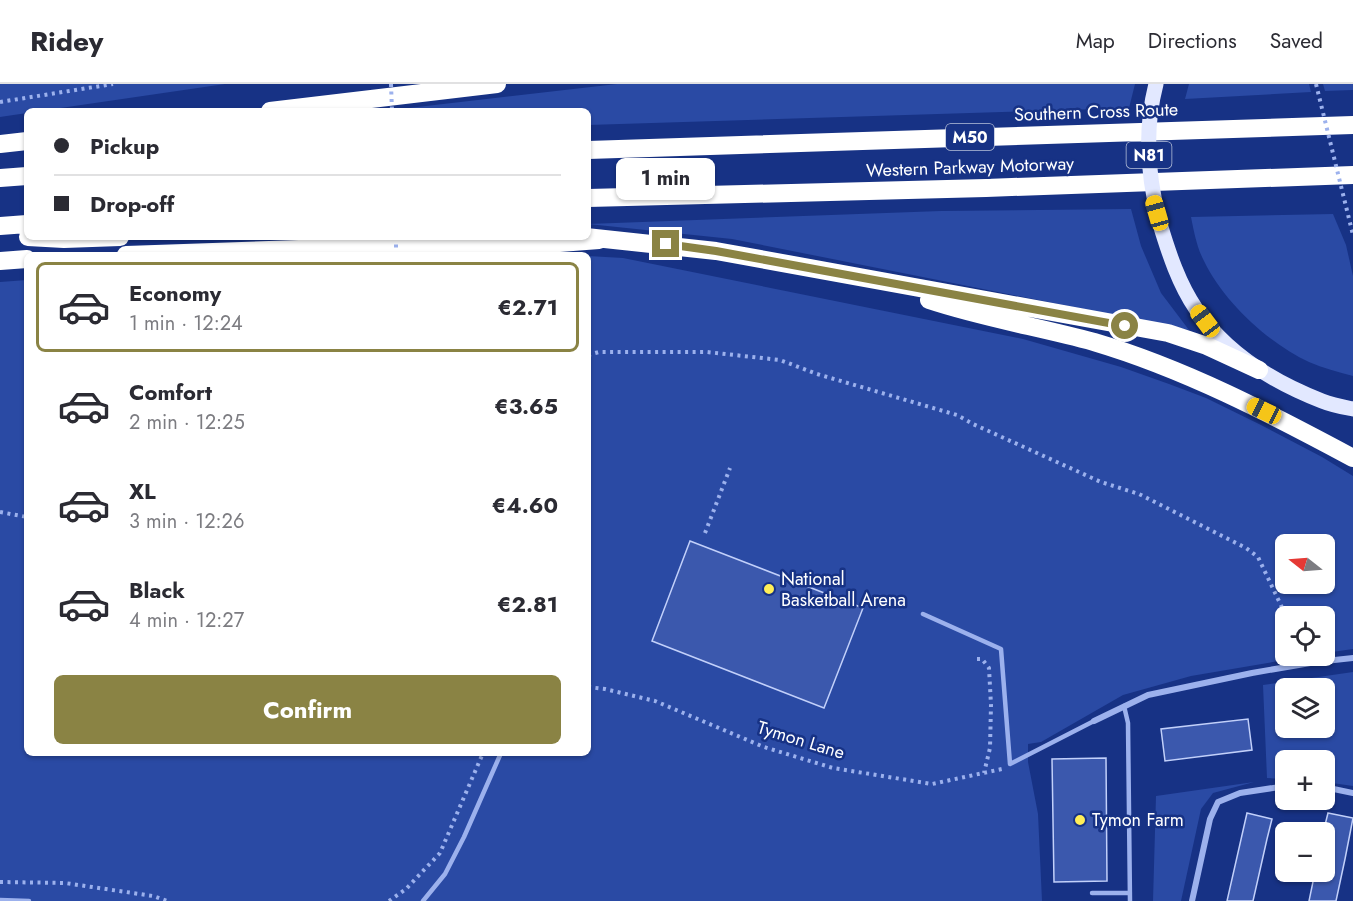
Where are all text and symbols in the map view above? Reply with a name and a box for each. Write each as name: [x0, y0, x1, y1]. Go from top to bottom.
text: Ridey: [30, 21, 103, 62]
text: Map: [1076, 26, 1115, 56]
text: Directions: [1148, 26, 1237, 56]
text: Saved: [1270, 26, 1323, 56]
street label: Southern Cross Route: [1014, 96, 1178, 128]
road number: M50: [946, 124, 994, 150]
text: Pickup: [90, 130, 159, 162]
road number: N81: [1126, 142, 1172, 168]
street label: Western Parkway Motorway: [866, 150, 1074, 184]
callout: 1 min: [616, 157, 716, 199]
text: 1 min: [641, 164, 690, 193]
text: Drop-off: [90, 188, 174, 220]
car: [1143, 193, 1171, 233]
route end: [652, 230, 679, 257]
text: Economy: [129, 277, 221, 309]
icon: car: [57, 280, 111, 334]
text: €2.71: [498, 291, 558, 323]
car: [1187, 301, 1223, 341]
text: 1 min · 12:24: [129, 309, 243, 338]
route start: [1111, 312, 1138, 339]
text: Comfort: [129, 376, 212, 408]
icon: car: [57, 379, 111, 433]
text: €3.65: [494, 390, 558, 422]
car: [1244, 395, 1284, 427]
text: 2 min · 12:25: [129, 408, 245, 437]
text: XL: [129, 475, 156, 507]
icon: car: [57, 478, 111, 532]
text: €4.60: [492, 489, 558, 521]
text: 3 min · 12:26: [129, 507, 245, 536]
north arrow: [1275, 534, 1335, 594]
map controls: [1275, 534, 1335, 882]
place label: National Basketball Arena: [781, 566, 906, 613]
text: Black: [129, 574, 185, 606]
icon: car: [57, 577, 111, 631]
marker: National Basketball Arena: [762, 582, 776, 596]
text: €2.81: [497, 588, 558, 620]
text: 4 min · 12:27: [129, 606, 244, 635]
button: locate: [1275, 606, 1335, 666]
button: Confirm: [54, 675, 561, 744]
button: layers: [1275, 678, 1335, 738]
street label: Tymon Lane: [754, 714, 848, 766]
button: +: [1275, 750, 1335, 810]
place label: Tymon Farm: [1092, 807, 1184, 833]
marker: Tymon Farm: [1073, 813, 1087, 827]
button: −: [1275, 822, 1335, 882]

